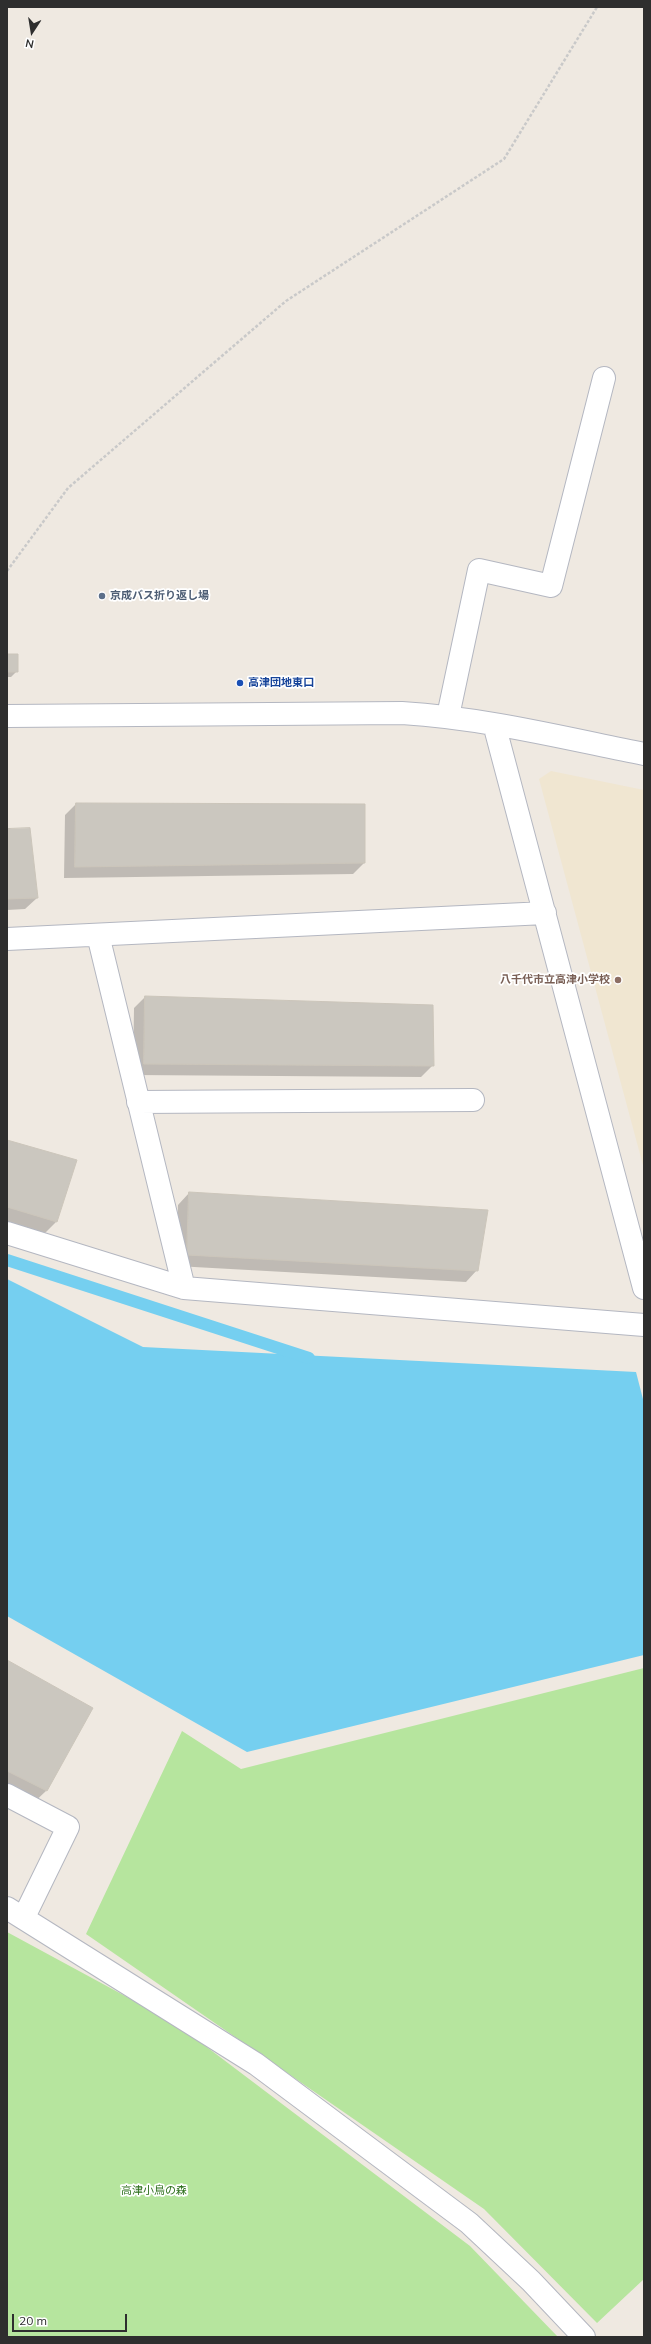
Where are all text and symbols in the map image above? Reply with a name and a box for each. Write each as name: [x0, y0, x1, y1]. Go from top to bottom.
north arrow: [12, 12, 52, 52]
text: N: [24, 36, 35, 51]
place label: 京成バス折り返し場: [110, 589, 209, 603]
marker: 京成バス折り返し場: [97, 591, 107, 601]
place label: 高津団地東口: [248, 676, 314, 690]
marker: 高津団地東口: [235, 678, 245, 688]
place label: 八千代市立高津小学校: [500, 973, 610, 987]
marker: 八千代市立高津小学校: [613, 975, 623, 985]
park label: 高津小鳥の森: [121, 2184, 187, 2198]
scale bar: [14, 2306, 129, 2332]
text: 20 m: [19, 2313, 47, 2328]

